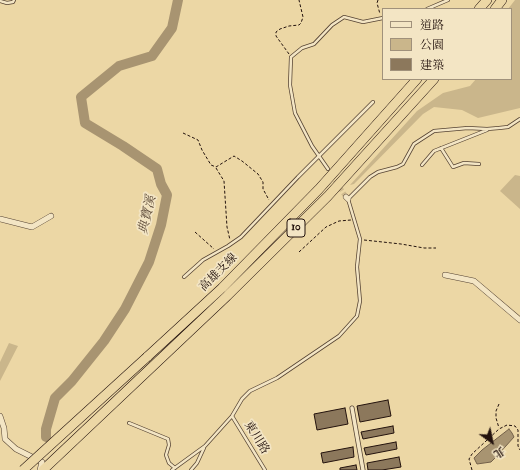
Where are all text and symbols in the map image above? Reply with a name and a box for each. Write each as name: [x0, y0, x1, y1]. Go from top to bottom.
legend: [382, 8, 512, 80]
text: 道路: [420, 18, 444, 33]
text: 公園: [420, 38, 444, 53]
text: 建築: [420, 58, 444, 73]
water label: 典寶溪: [136, 194, 160, 236]
road number: 10: [287, 219, 305, 237]
street label: 高雄支線: [197, 251, 241, 295]
street label: 東川路: [240, 419, 272, 457]
north arrow: [472, 422, 512, 462]
text: 北: [491, 444, 507, 461]

